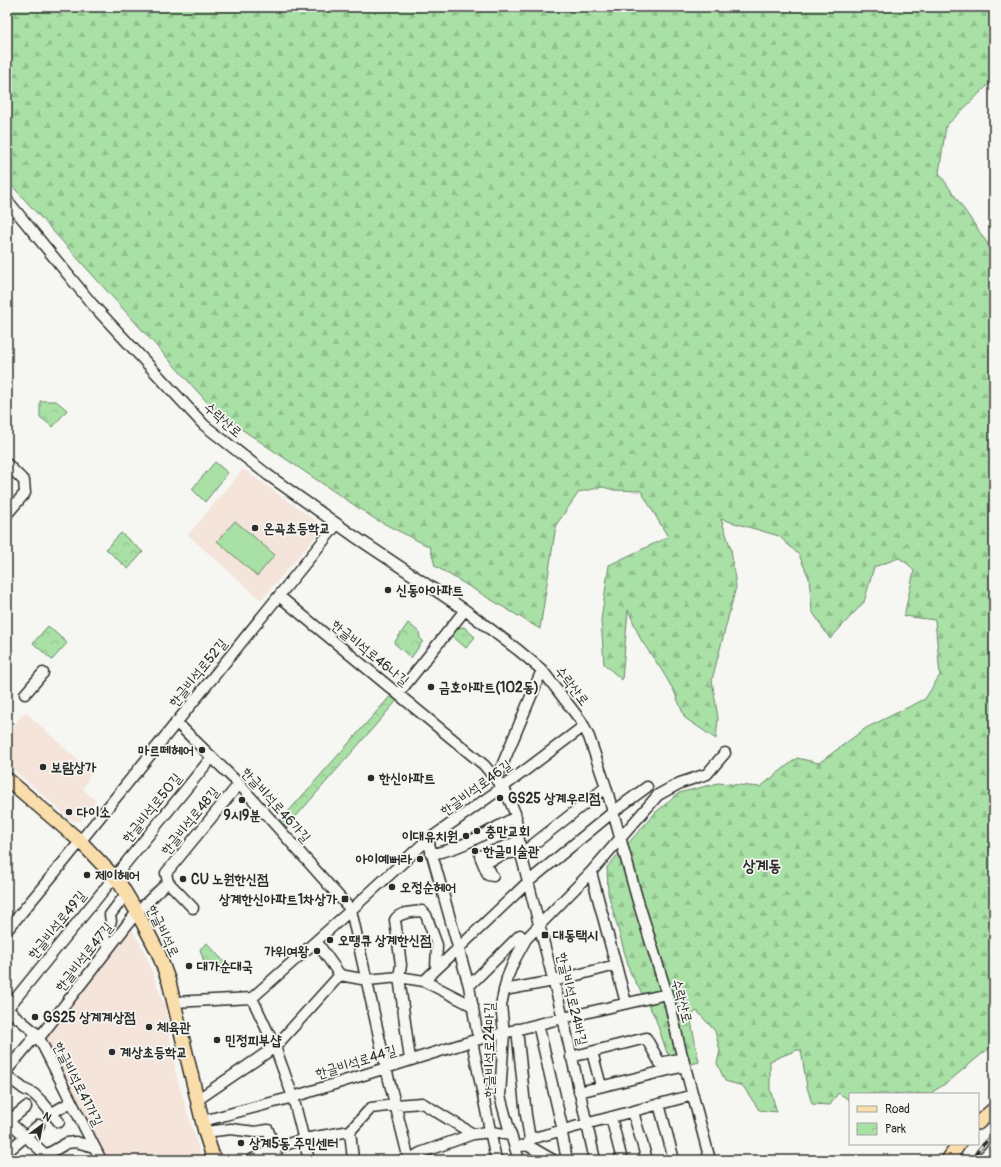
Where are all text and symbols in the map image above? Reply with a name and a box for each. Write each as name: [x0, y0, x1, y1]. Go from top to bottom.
street label: 수락산로: [200, 399, 246, 441]
place label: 온곡초등학교: [263, 520, 331, 537]
marker: 온곡초등학교: [250, 523, 260, 533]
place label: 신동아아파트: [396, 582, 464, 599]
marker: 신동아아파트: [383, 585, 393, 595]
street label: 한글비석로46나길: [328, 616, 413, 690]
street label: 한글비석로52길: [165, 635, 231, 711]
street label: 수락산로: [551, 663, 593, 709]
place label: 금호아파트(102동): [439, 679, 539, 696]
marker: 금호아파트(102동): [426, 682, 436, 692]
place label: 마르떼헤어: [138, 742, 194, 759]
marker: 마르떼헤어: [197, 745, 207, 755]
street label: 한글비석로46길: [437, 756, 516, 820]
place label: 보람상가: [51, 759, 97, 776]
marker: 보람상가: [38, 762, 48, 772]
street label: 한글비석로46가길: [238, 764, 315, 847]
street label: 한글비석로50길: [119, 769, 186, 846]
place label: 한신아파트: [378, 770, 435, 787]
marker: 한신아파트: [366, 773, 376, 783]
street label: 한글비석로48길: [157, 783, 223, 859]
place label: GS25 상계우리점: [508, 790, 601, 807]
marker: GS25 상계우리점: [495, 793, 505, 803]
marker: 9시9분: [237, 795, 247, 805]
place label: 다이소: [76, 804, 111, 821]
marker: 다이소: [64, 807, 74, 817]
place label: 9시9분: [224, 807, 260, 824]
place label: 충만교회: [485, 823, 530, 840]
marker: 충만교회: [472, 826, 482, 836]
place label: 이대유치원: [402, 828, 458, 845]
marker: 이대유치원: [461, 831, 471, 841]
place label: 한글미술관: [482, 843, 540, 860]
marker: 한글미술관: [470, 846, 480, 856]
place label: 아이예뻐라: [356, 851, 413, 868]
marker: 아이예뻐라: [415, 854, 425, 864]
district label: 상계동: [743, 856, 781, 876]
place label: 제이헤어: [95, 867, 140, 884]
marker: 제이헤어: [82, 870, 92, 880]
place label: CU 노원한신점: [191, 871, 269, 888]
marker: CU 노원한신점: [178, 874, 188, 884]
place label: 오정순헤어: [400, 879, 456, 896]
marker: 오정순헤어: [387, 882, 397, 892]
street label: 한글비석로49길: [24, 887, 90, 963]
place label: 상계한신아파트1차상가: [219, 891, 338, 908]
marker: 상계한신아파트1차상가: [340, 894, 350, 904]
street label: 한글비석로: [143, 902, 183, 960]
street label: 한글비석로47길: [52, 918, 117, 995]
place label: 대동택시: [552, 927, 598, 944]
marker: 대동택시: [540, 930, 550, 940]
place label: 오땡큐 상계한신점: [338, 932, 432, 949]
marker: 오땡큐 상계한신점: [325, 935, 335, 945]
place label: 가위여왕: [264, 943, 310, 960]
marker: 가위여왕: [312, 946, 322, 956]
street label: 한글비석로24바길: [553, 951, 591, 1048]
place label: 대가순대국: [196, 958, 253, 975]
marker: 대가순대국: [184, 961, 194, 971]
street label: 수락산로: [668, 977, 696, 1025]
street label: 한글비석로24마길: [481, 1002, 498, 1097]
place label: GS25 상계계상점: [43, 1009, 136, 1026]
marker: GS25 상계계상점: [30, 1012, 40, 1022]
place label: 체육관: [156, 1019, 192, 1036]
marker: 체육관: [144, 1022, 154, 1032]
place label: 민정피부샵: [225, 1032, 282, 1049]
marker: 민정피부샵: [212, 1035, 222, 1045]
street label: 한글비석로41가길: [49, 1039, 107, 1130]
street label: 한글비석로44길: [313, 1041, 399, 1082]
place label: 계상초등학교: [120, 1044, 188, 1061]
marker: 계상초등학교: [107, 1047, 117, 1057]
legend: [849, 1093, 979, 1145]
text: Road: [885, 1102, 910, 1117]
north arrow: [22, 1105, 62, 1145]
text: N: [40, 1109, 54, 1125]
text: Park: [885, 1122, 906, 1137]
place label: 상계5동 주민센터: [249, 1135, 339, 1152]
marker: 상계5동 주민센터: [236, 1138, 246, 1148]

